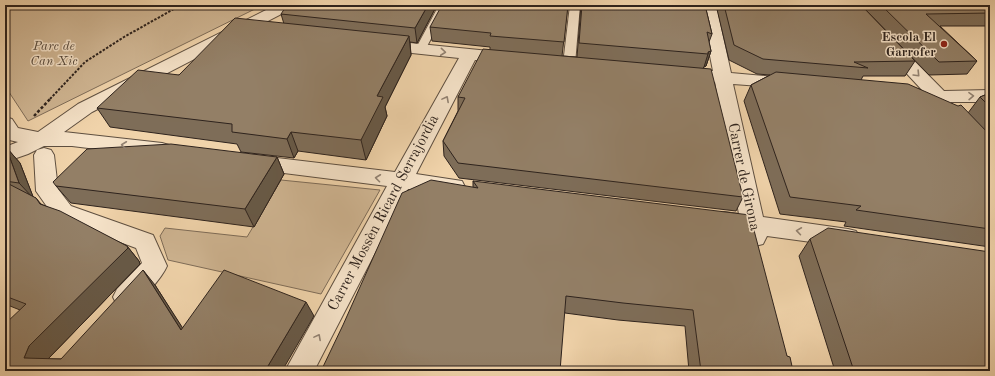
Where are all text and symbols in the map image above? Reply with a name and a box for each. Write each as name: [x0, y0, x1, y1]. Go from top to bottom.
place label: Escola El Garrofer: [882, 31, 936, 59]
marker: Escola El Garrofer: [939, 39, 949, 49]
park label: Parc de Can Xic: [30, 40, 78, 68]
one-way arrow: [440, 47, 447, 56]
one-way arrow: [912, 69, 920, 77]
one-way arrow: [968, 92, 974, 100]
one-way arrow: [441, 96, 448, 103]
street label: Carrer Mossèn Ricard Serrajordia: [326, 112, 442, 314]
street label: Carrer de Girona: [724, 122, 762, 233]
one-way arrow: [121, 141, 128, 150]
one-way arrow: [375, 173, 381, 182]
one-way arrow: [796, 227, 802, 236]
one-way arrow: [313, 333, 321, 341]

